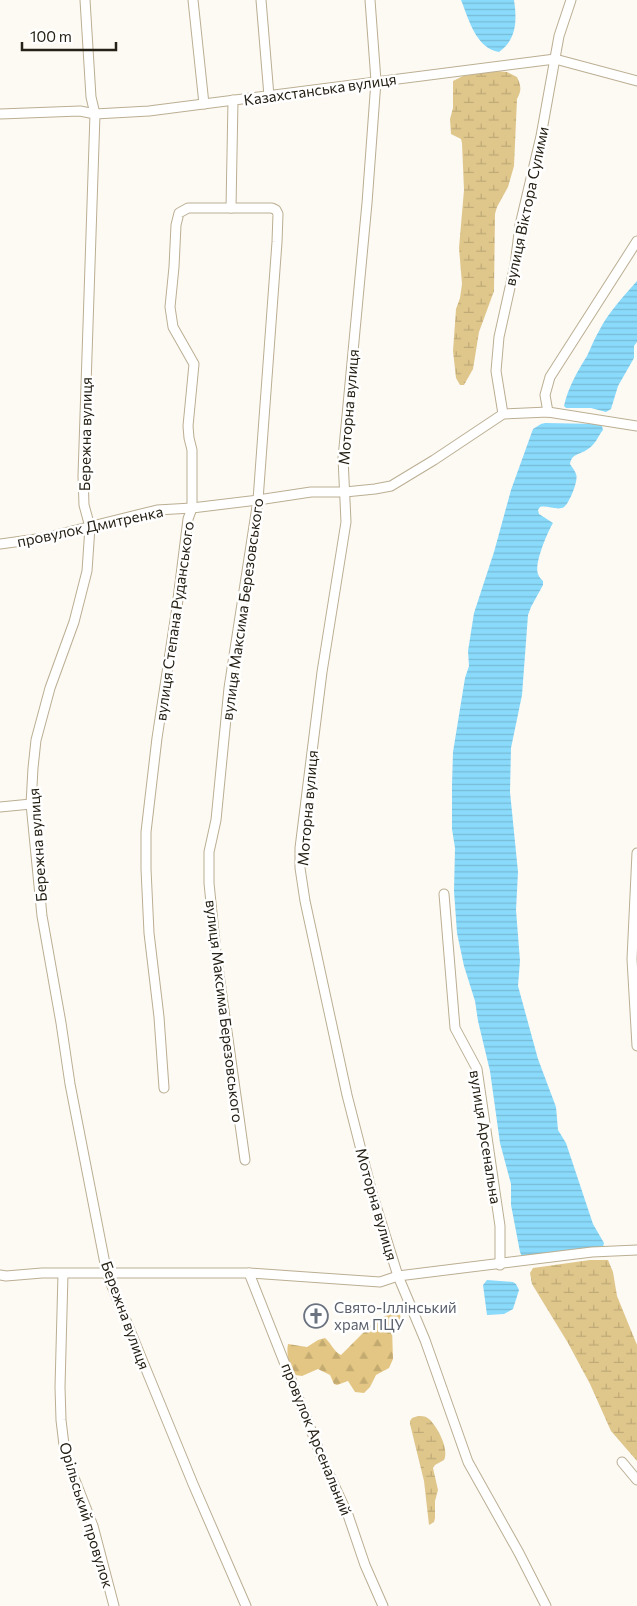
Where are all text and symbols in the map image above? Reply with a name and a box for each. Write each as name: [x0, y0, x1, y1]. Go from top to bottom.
scale bar: [22, 20, 116, 52]
text: 100 m: [30, 27, 72, 45]
street label: Казахстанська вулиця: [242, 69, 398, 109]
street label: вулиця Віктора Сулими: [500, 125, 552, 287]
street label: Моторна вулиця: [334, 348, 362, 466]
street label: Бережна вулиця: [75, 377, 95, 491]
street label: вулиця Максима Березовського: [217, 497, 267, 721]
street label: провулок Дмитренка: [15, 502, 165, 550]
street label: вулиця Степана Руданського: [151, 520, 197, 722]
street label: Моторна вулиця: [293, 749, 321, 867]
street label: Бережна вулиця: [24, 787, 50, 903]
street label: вулиця Максима Березовського: [202, 899, 248, 1123]
street label: вулиця Арсенальна: [467, 1069, 505, 1205]
street label: Моторна вулиця: [352, 1146, 402, 1262]
street label: Бережна вулиця: [98, 1258, 154, 1372]
place label: Свято-Іллінський храм ПЦУ: [334, 1298, 457, 1333]
church icon: Свято-Іллінський храм ПЦУ: [303, 1303, 329, 1329]
street label: провулок Арсенальний: [278, 1360, 356, 1518]
street label: Орільський провулок: [56, 1440, 118, 1590]

